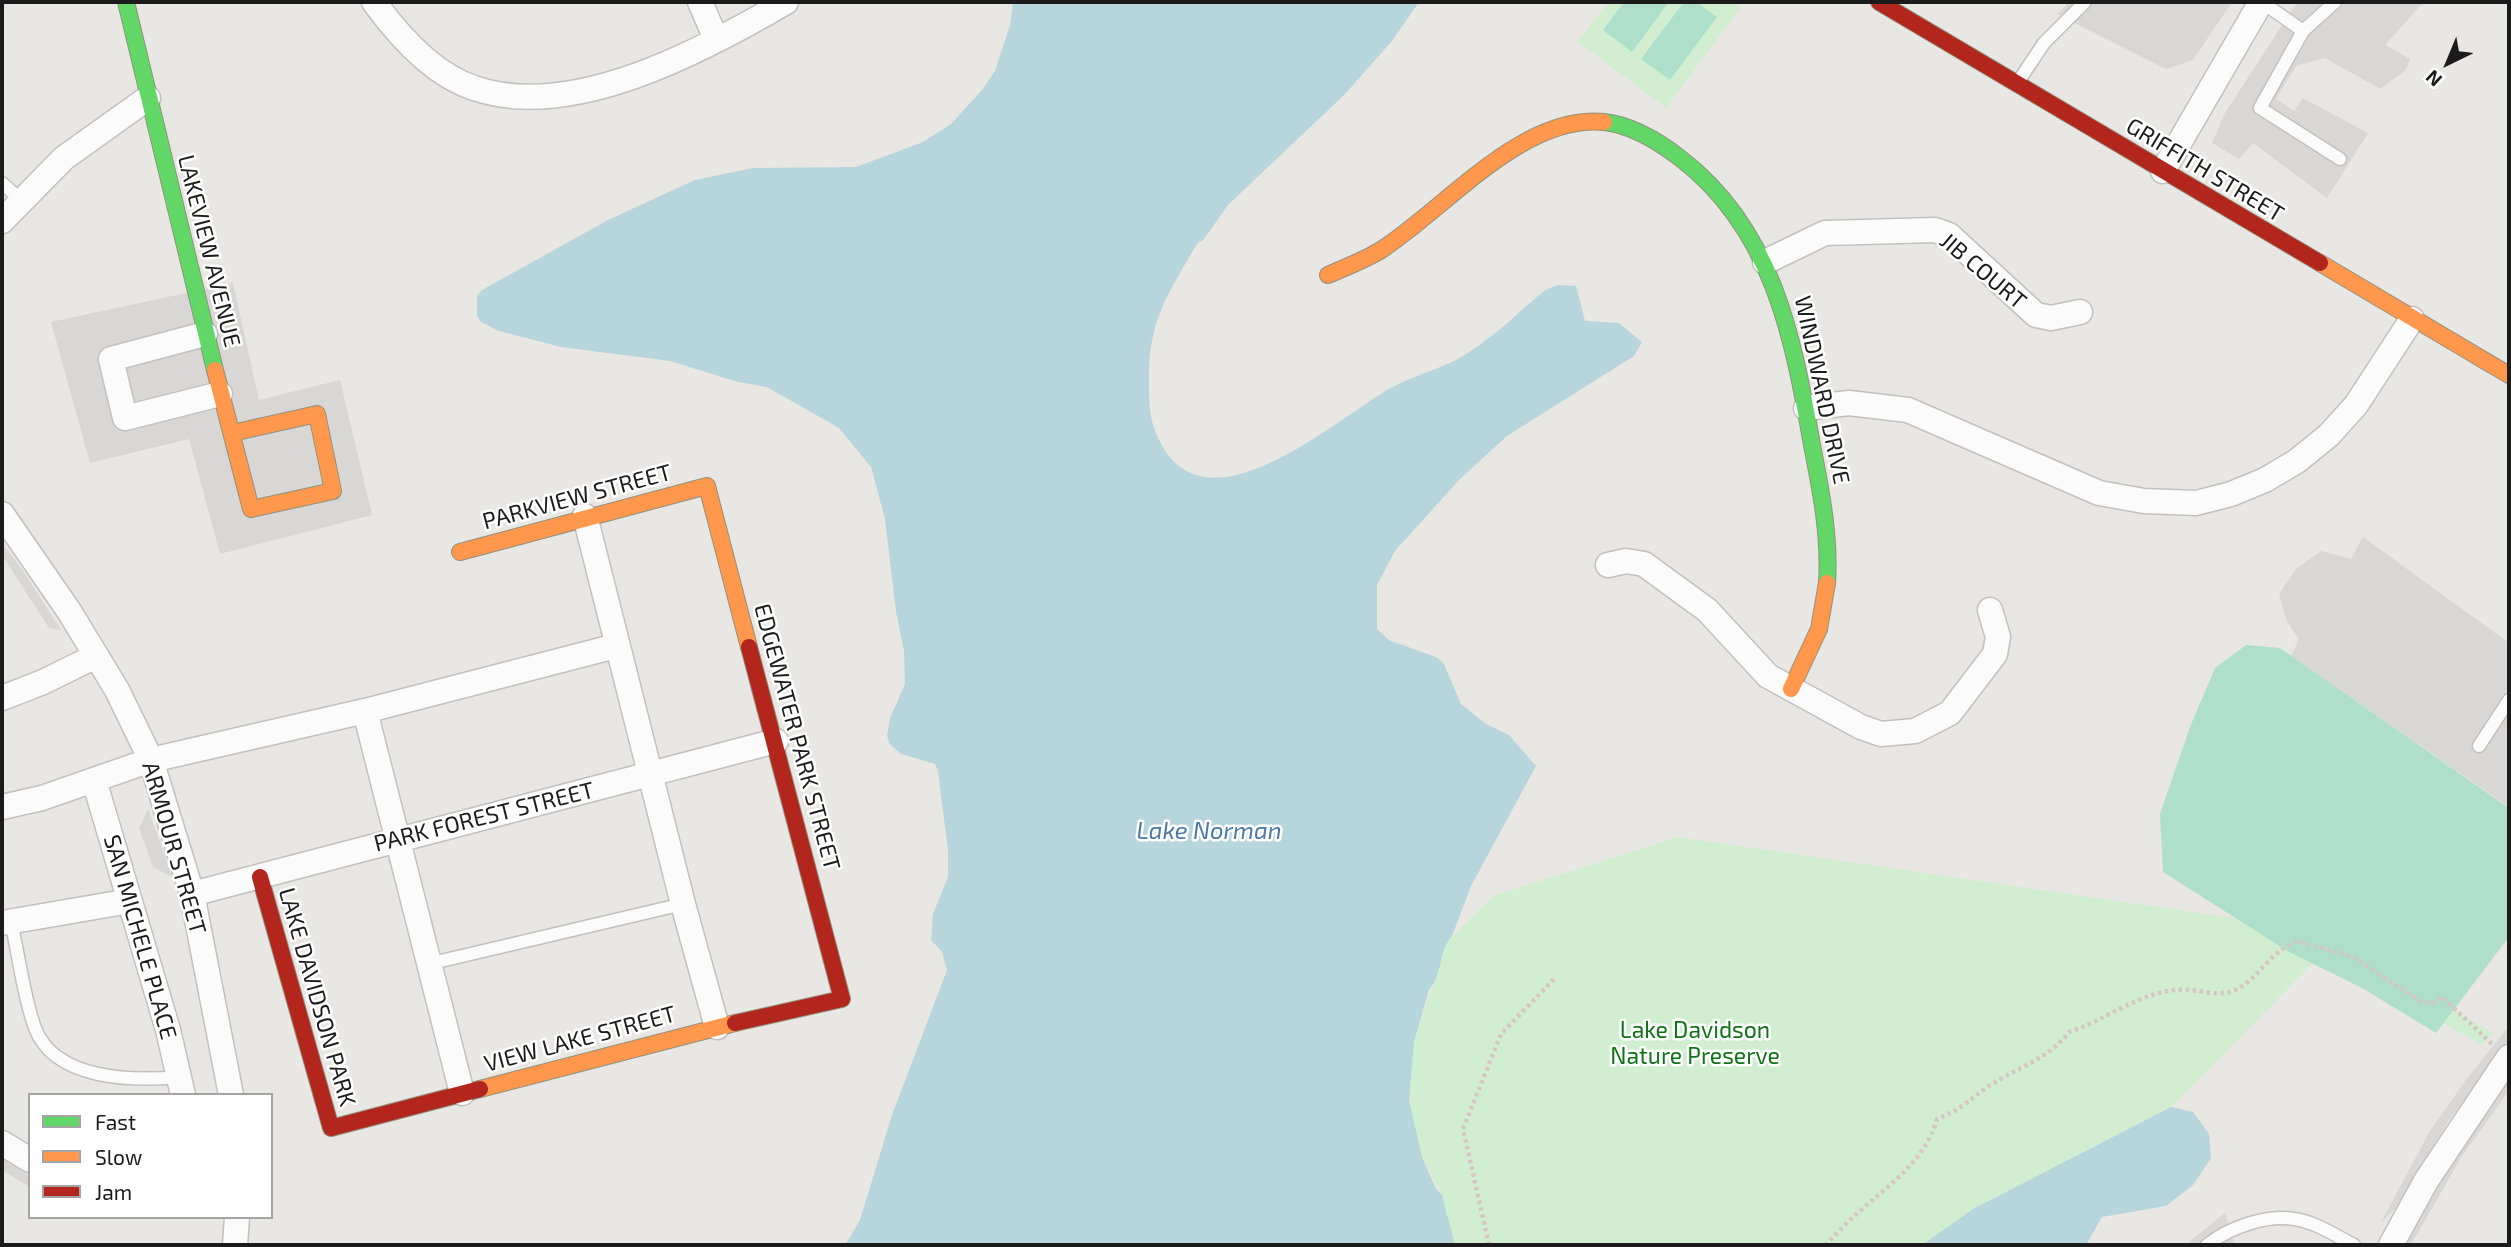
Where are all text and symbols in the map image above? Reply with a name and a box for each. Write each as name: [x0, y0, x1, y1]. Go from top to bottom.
north arrow: [2413, 28, 2483, 98]
text: N: [2420, 66, 2446, 92]
street label: GRIFFITH STREET: [2121, 112, 2289, 228]
street label: LAKEVIEW AVENUE: [172, 152, 246, 350]
street label: JIB COURT: [1934, 227, 2032, 315]
street label: WINDWARD DRIVE: [1789, 293, 1855, 487]
street label: PARKVIEW STREET: [480, 459, 674, 535]
street label: EDGEWATER PARK STREET: [748, 601, 846, 873]
street label: ARMOUR STREET: [136, 758, 212, 938]
street label: PARK FOREST STREET: [371, 776, 597, 858]
water label: Lake Norman: [1136, 817, 1282, 845]
street label: SAN MICHELE PLACE: [98, 832, 182, 1042]
street label: LAKE DAVIDSON PARK: [273, 885, 361, 1109]
street label: VIEW LAKE STREET: [481, 1000, 679, 1078]
park label: Lake Davidson Nature Preserve: [1610, 1016, 1780, 1070]
legend: [28, 1093, 273, 1219]
text: Fast: [95, 1109, 136, 1134]
text: Slow: [95, 1144, 142, 1169]
text: Jam: [95, 1179, 132, 1204]

